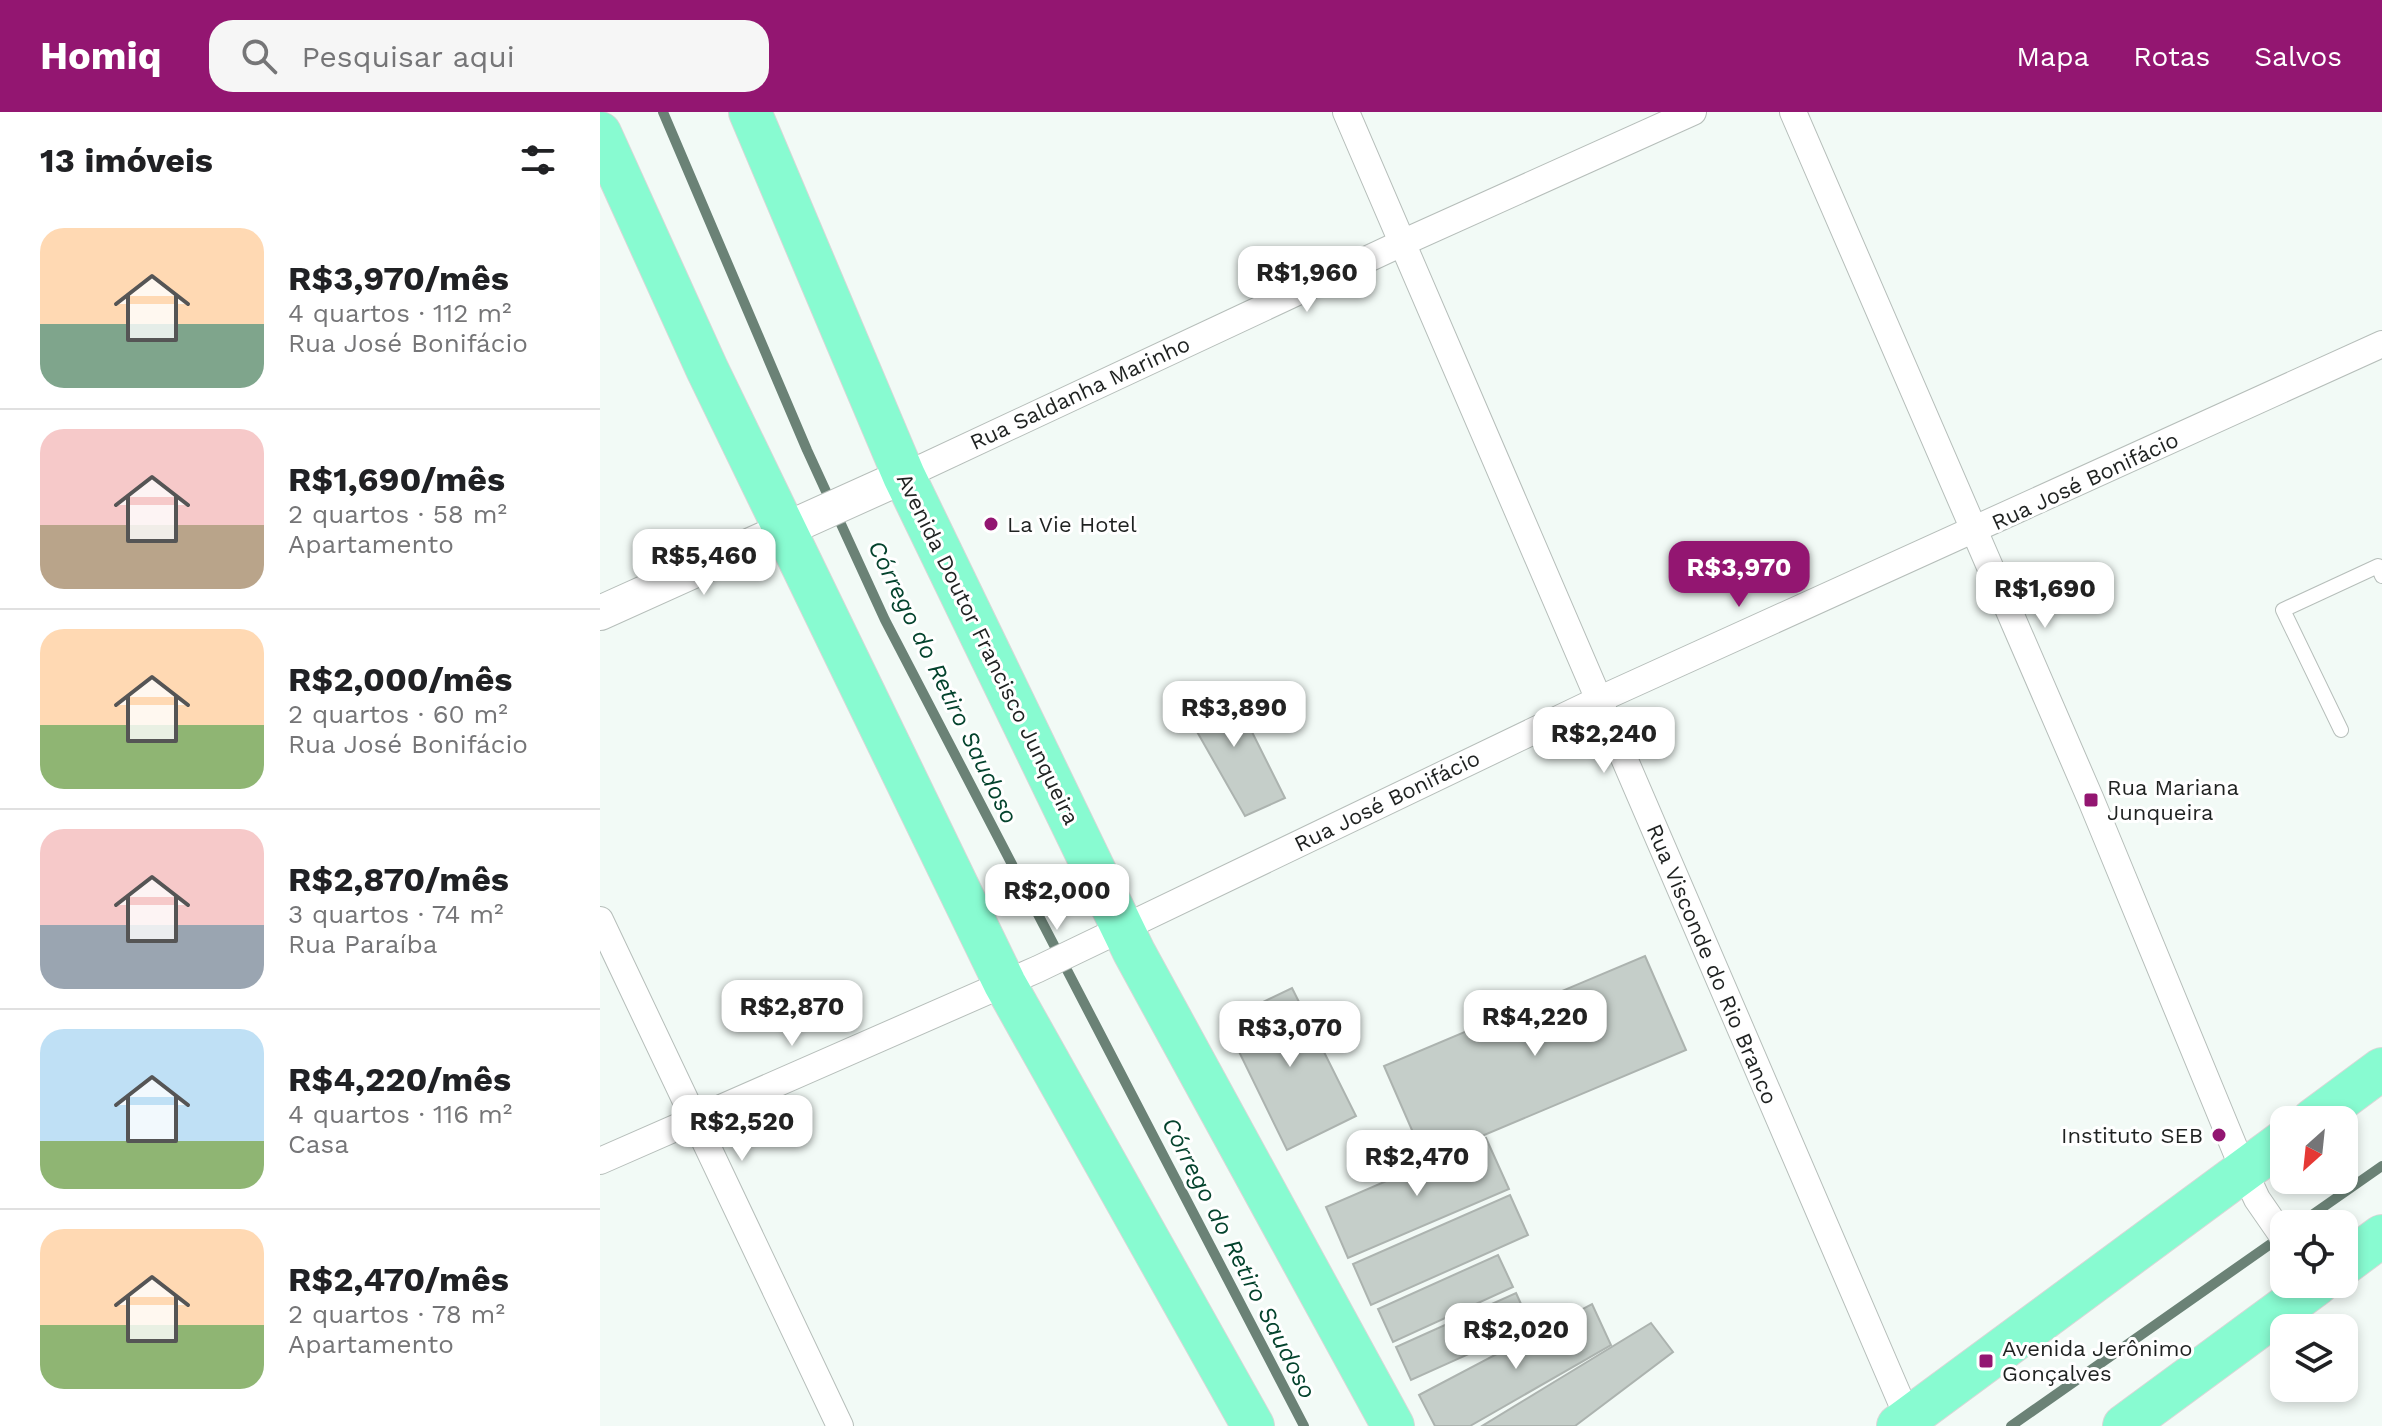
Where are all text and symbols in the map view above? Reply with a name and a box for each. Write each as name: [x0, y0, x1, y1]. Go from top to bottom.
search box: [209, 20, 769, 92]
text: Homiq: [40, 34, 161, 78]
icon: search: [237, 34, 281, 78]
text: Pesquisar aqui: [301, 39, 515, 74]
text: Mapa: [2016, 40, 2089, 73]
text: Rotas: [2133, 40, 2210, 73]
text: Salvos: [2254, 40, 2342, 73]
icon: filters: [516, 138, 560, 182]
text: 13 imóveis: [40, 140, 213, 180]
pin: R$1,960: [1233, 246, 1381, 314]
text: R$1,960: [1256, 257, 1358, 287]
text: R$3,970/mês: [288, 258, 509, 298]
icon: home: [104, 260, 200, 356]
text: 4 quartos · 112 m²: [288, 298, 512, 328]
text: Rua José Bonifácio: [288, 328, 528, 358]
street label: Rua Saldanha Marinho: [966, 331, 1194, 455]
street label: Rua José Bonifácio: [1988, 427, 2182, 535]
text: R$1,690/mês: [288, 459, 505, 499]
icon: home: [104, 461, 200, 557]
street label: Avenida Doutor Francisco Junqueira: [892, 469, 1084, 829]
text: 2 quartos · 58 m²: [288, 499, 507, 529]
place label: La Vie Hotel: [1007, 512, 1137, 537]
marker: La Vie Hotel: [982, 515, 1000, 533]
text: Apartamento: [288, 529, 454, 559]
pin: R$5,460: [630, 529, 778, 597]
water label: Córrego do Retiro Saudoso: [862, 536, 1024, 828]
text: R$5,460: [651, 540, 757, 570]
pin: R$3,970: [1665, 541, 1813, 609]
text: R$3,970: [1687, 552, 1791, 582]
pin: R$1,690: [1971, 562, 2119, 630]
text: R$1,690: [1994, 573, 2096, 603]
text: R$2,000/mês: [288, 659, 512, 699]
icon: home: [104, 661, 200, 757]
pin: R$3,890: [1160, 681, 1308, 749]
text: R$3,890: [1181, 692, 1287, 722]
text: 2 quartos · 60 m²: [288, 699, 508, 729]
pin: R$2,240: [1530, 707, 1678, 775]
text: R$2,240: [1551, 718, 1657, 748]
text: Rua José Bonifácio: [288, 729, 528, 759]
street label: Rua José Bonifácio: [1290, 745, 1484, 857]
place label: Rua Mariana Junqueira: [2107, 775, 2239, 825]
marker: Rua Mariana Junqueira: [2082, 791, 2100, 809]
street label: Rua Visconde do Rio Branco: [1642, 820, 1782, 1108]
text: R$2,870/mês: [288, 859, 509, 899]
icon: home: [104, 861, 200, 957]
pin: R$2,000: [983, 864, 1131, 932]
text: R$2,000: [1003, 875, 1111, 905]
text: 3 quartos · 74 m²: [288, 899, 504, 929]
text: Rua Paraíba: [288, 929, 438, 959]
pin: R$2,870: [718, 980, 866, 1048]
pin: R$4,220: [1461, 990, 1609, 1058]
text: R$2,870: [740, 991, 844, 1021]
pin: R$3,070: [1216, 1001, 1364, 1069]
text: R$4,220: [1482, 1001, 1588, 1031]
text: R$3,070: [1237, 1012, 1343, 1042]
text: R$4,220/mês: [288, 1059, 511, 1099]
icon: home: [104, 1061, 200, 1157]
pin: R$2,520: [668, 1095, 816, 1163]
text: 4 quartos · 116 m²: [288, 1099, 512, 1129]
text: R$2,520: [689, 1106, 795, 1136]
north arrow: [2270, 1106, 2358, 1194]
map controls: [2270, 1106, 2358, 1402]
water label: Córrego do Retiro Saudoso: [1156, 1113, 1322, 1403]
place label: Instituto SEB: [2061, 1123, 2203, 1148]
marker: Instituto SEB: [2210, 1126, 2228, 1144]
text: Casa: [288, 1129, 349, 1159]
pin: R$2,470: [1343, 1130, 1491, 1198]
text: R$2,470: [1365, 1141, 1469, 1171]
button: locate: [2270, 1210, 2358, 1298]
text: R$2,470/mês: [288, 1259, 509, 1299]
icon: home: [104, 1261, 200, 1357]
text: 2 quartos · 78 m²: [288, 1299, 505, 1329]
pin: R$2,020: [1442, 1303, 1590, 1371]
text: R$2,020: [1463, 1314, 1569, 1344]
button: layers: [2270, 1314, 2358, 1402]
text: Apartamento: [288, 1329, 454, 1359]
place label: Avenida Jerônimo Gonçalves: [2002, 1336, 2193, 1386]
marker: Avenida Jerônimo Gonçalves: [1977, 1352, 1995, 1370]

